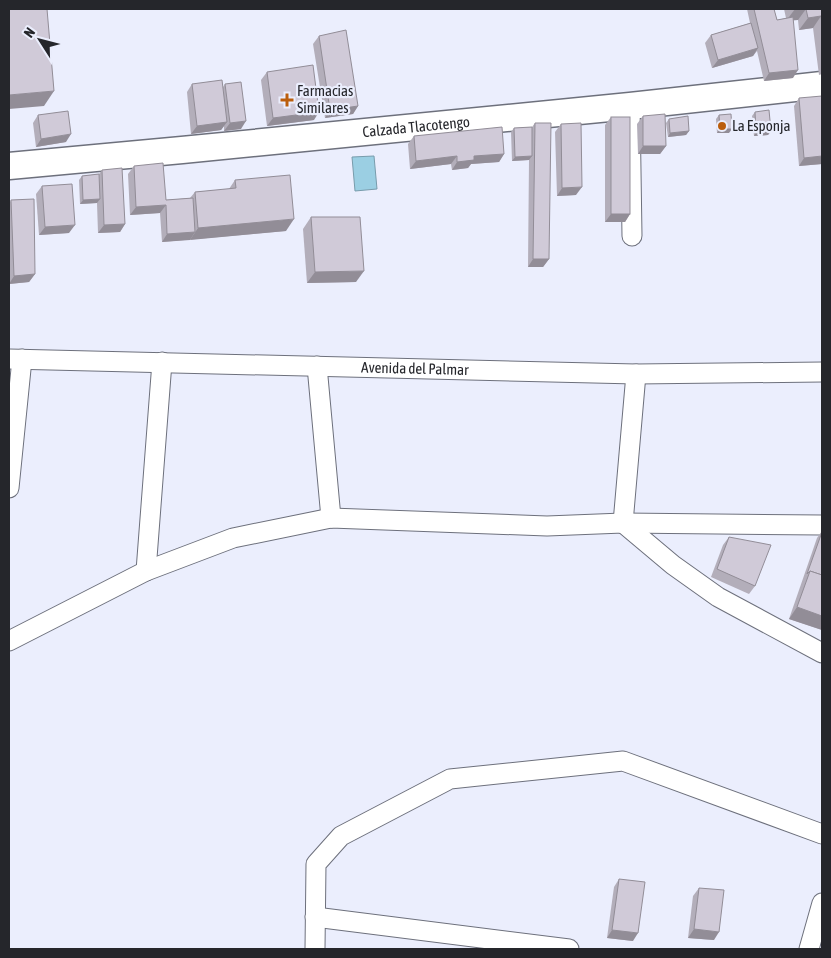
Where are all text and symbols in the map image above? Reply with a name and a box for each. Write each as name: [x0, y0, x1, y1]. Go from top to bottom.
north arrow: [15, 15, 65, 65]
text: N: [21, 24, 38, 40]
place label: Farmacias Similares: [297, 82, 353, 116]
marker: Farmacias Similares: [281, 94, 293, 106]
street label: Calzada Tlacotengo: [362, 113, 470, 140]
place label: La Esponja: [732, 117, 790, 134]
marker: La Esponja: [716, 120, 728, 132]
street label: Avenida del Palmar: [361, 358, 469, 378]

